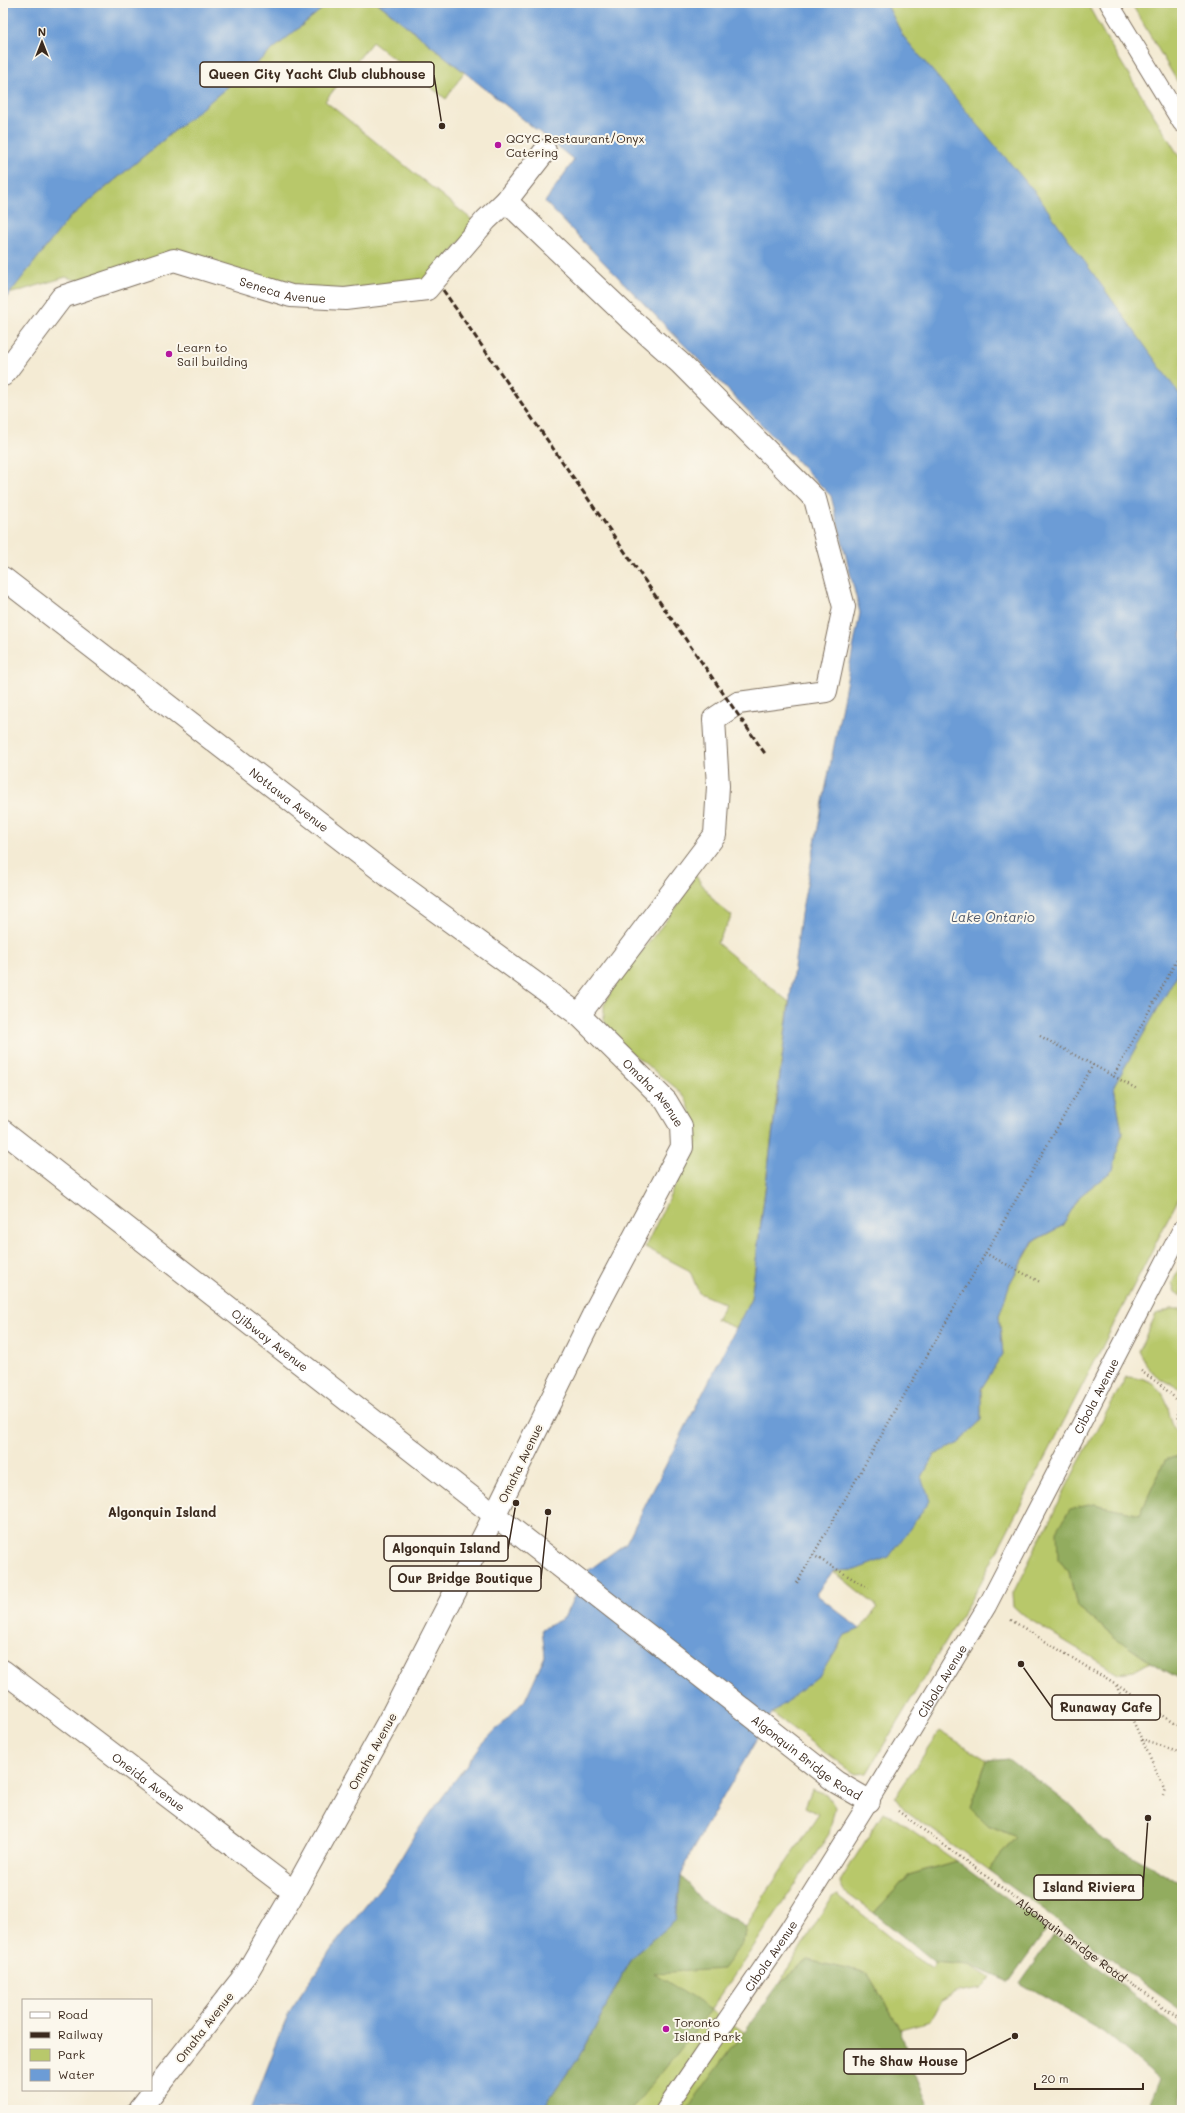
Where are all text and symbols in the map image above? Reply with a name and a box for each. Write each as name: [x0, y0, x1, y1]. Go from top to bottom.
north arrow: [22, 22, 62, 62]
text: N: [38, 24, 46, 39]
callout: Queen City Yacht Club clubhouse: [200, 62, 434, 87]
text: Queen City Yacht Club clubhouse: [208, 65, 426, 83]
place label: QCYC Restaurant/Onyx Catering: [506, 130, 645, 160]
marker: QCYC Restaurant/Onyx Catering: [493, 140, 503, 150]
street label: Seneca Avenue: [238, 273, 326, 306]
place label: Learn to Sail building: [177, 339, 248, 369]
marker: Learn to Sail building: [164, 349, 174, 359]
street label: Nottawa Avenue: [246, 764, 332, 835]
water label: Lake Ontario: [951, 908, 1035, 925]
street label: Omaha Avenue: [619, 1055, 688, 1130]
street label: Ojibway Avenue: [228, 1305, 312, 1375]
street label: Cibola Avenue: [1070, 1355, 1122, 1436]
street label: Omaha Avenue: [494, 1421, 546, 1505]
district label: Algonquin Island: [108, 1503, 216, 1520]
callout: Algonquin Island: [384, 1536, 508, 1561]
text: Algonquin Island: [392, 1539, 500, 1556]
callout: Our Bridge Boutique: [390, 1566, 541, 1591]
text: Our Bridge Boutique: [397, 1569, 533, 1586]
street label: Cibola Avenue: [913, 1641, 970, 1720]
callout: Runaway Cafe: [1052, 1695, 1160, 1720]
text: Runaway Cafe: [1060, 1698, 1153, 1716]
street label: Omaha Avenue: [344, 1709, 400, 1793]
street label: Algonquin Bridge Road: [748, 1711, 865, 1803]
street label: Oneida Avenue: [109, 1749, 189, 1815]
callout: Island Riviera: [1034, 1875, 1143, 1900]
text: Island Riviera: [1043, 1878, 1135, 1895]
street label: Algonquin Bridge Road: [1013, 1893, 1130, 1986]
street label: Cibola Avenue: [741, 1917, 801, 1994]
street label: Omaha Avenue: [171, 1988, 237, 2066]
legend: [22, 1999, 152, 2091]
text: Road: [58, 2006, 88, 2022]
place label: Toronto Island Park: [674, 2014, 741, 2044]
marker: Toronto Island Park: [661, 2024, 671, 2034]
text: Railway: [58, 2026, 103, 2042]
text: Park: [58, 2046, 85, 2062]
callout: The Shaw House: [844, 2049, 966, 2074]
text: The Shaw House: [852, 2052, 958, 2069]
scale bar: [1035, 2065, 1143, 2091]
text: Water: [58, 2066, 95, 2082]
text: 20 m: [1041, 2070, 1069, 2086]

